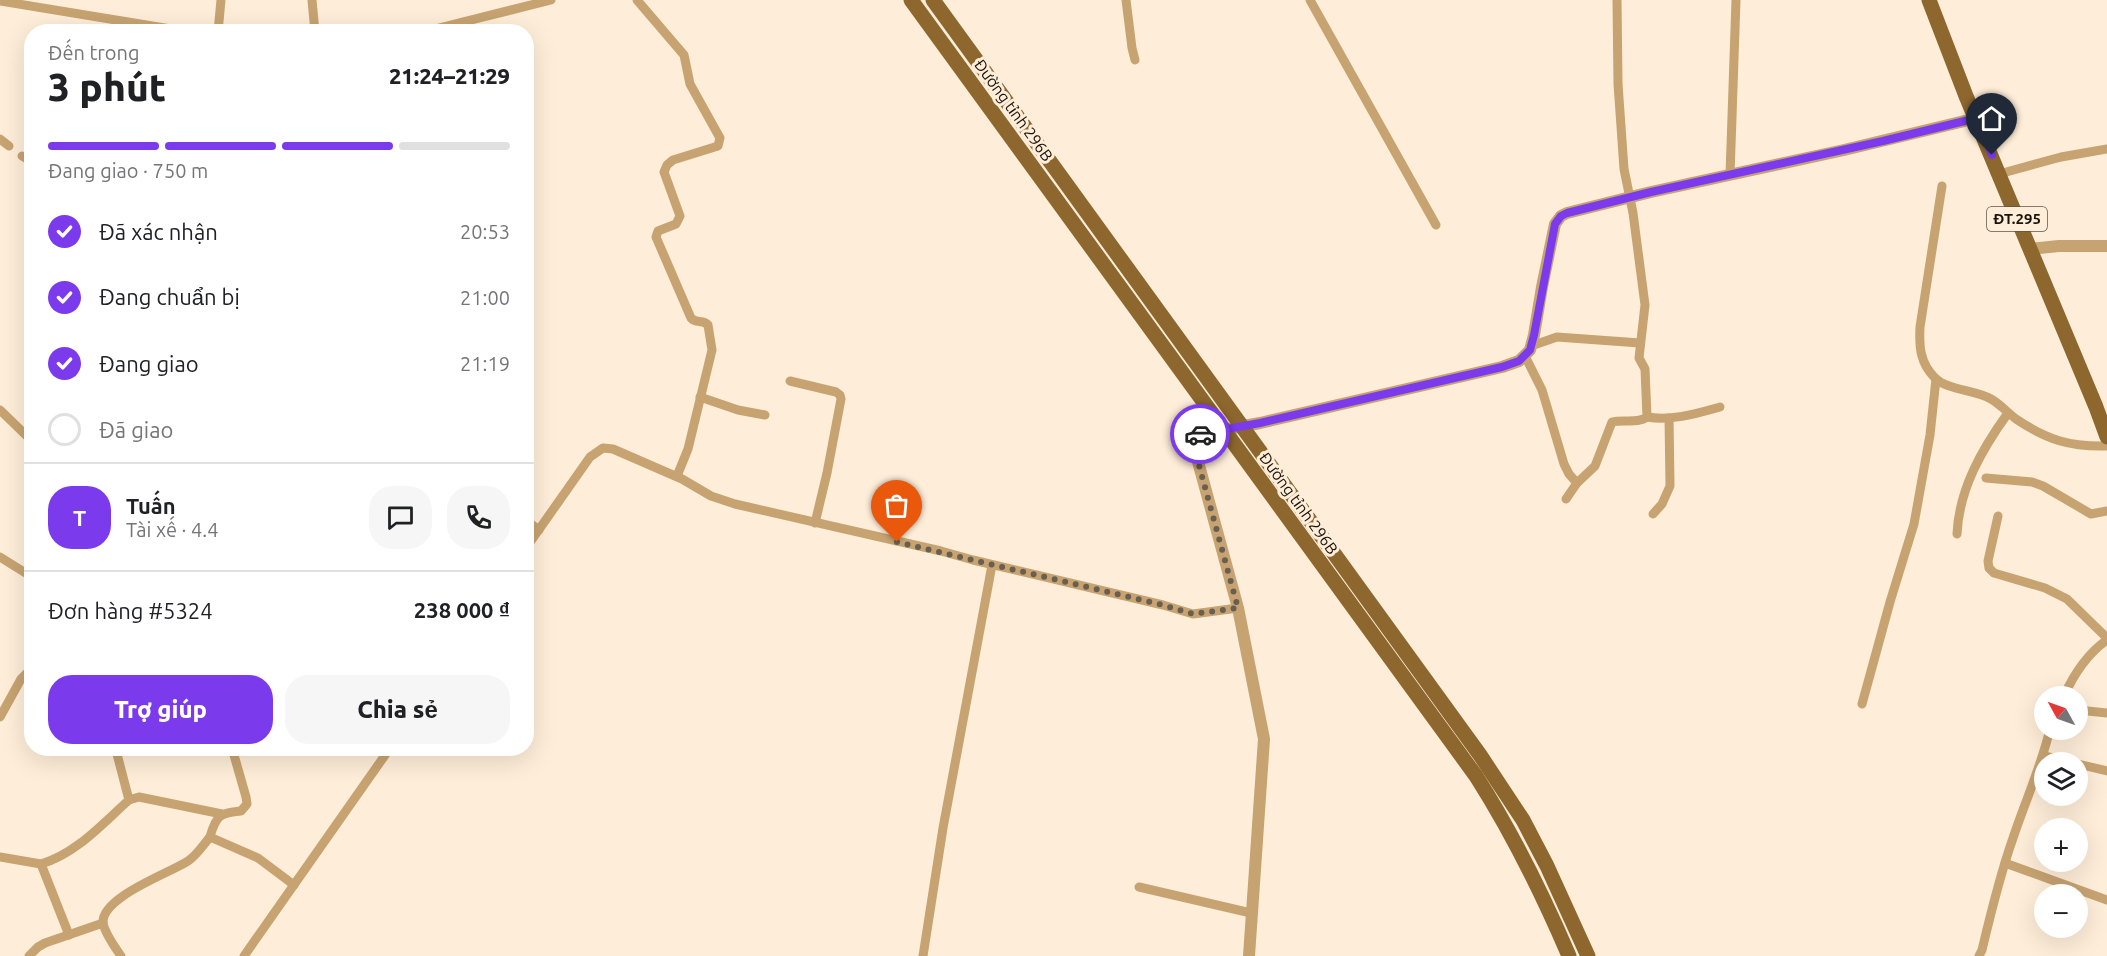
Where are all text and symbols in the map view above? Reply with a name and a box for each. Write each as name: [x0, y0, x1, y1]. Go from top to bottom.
text: Đến trong: [48, 41, 139, 64]
street label: Đường tỉnh 296B: [971, 56, 1057, 164]
text: 21:24–21:29: [389, 63, 510, 88]
text: 3 phút: [48, 65, 166, 108]
pin: [1966, 93, 2017, 155]
icon: home: [1975, 102, 2008, 135]
text: Đang giao · 750 m: [48, 159, 208, 182]
road number: ĐT.295: [1987, 207, 2047, 231]
icon: check: [48, 215, 81, 248]
text: Đã xác nhận: [99, 219, 218, 244]
text: 20:53: [460, 220, 510, 243]
icon: check: [48, 281, 81, 314]
text: Đang chuẩn bị: [99, 284, 240, 309]
text: 21:00: [460, 286, 510, 309]
icon: check: [48, 347, 81, 380]
text: Đang giao: [99, 351, 199, 376]
text: 21:19: [460, 352, 510, 375]
courier: [1170, 404, 1230, 464]
text: Đã giao: [99, 417, 173, 442]
icon: car: [1184, 418, 1217, 451]
street label: Đường tỉnh 296B: [1256, 449, 1342, 557]
pin: [871, 480, 922, 542]
button: chat: [369, 486, 432, 549]
button: phone: [447, 486, 510, 549]
icon: bag: [880, 489, 913, 522]
text: Tuấn: [126, 493, 176, 518]
text: T: [73, 505, 86, 530]
text: Tài xế · 4.4: [126, 518, 219, 541]
text: 238 000 ₫: [414, 597, 510, 622]
text: Đơn hàng #5324: [48, 598, 213, 623]
button: Trợ giúp: [48, 675, 273, 744]
button: Chia sẻ: [285, 675, 510, 744]
north arrow: [2034, 686, 2088, 740]
map controls: [2034, 686, 2088, 938]
button: layers: [2034, 752, 2088, 806]
button: +: [2034, 818, 2088, 872]
button: −: [2034, 884, 2088, 938]

